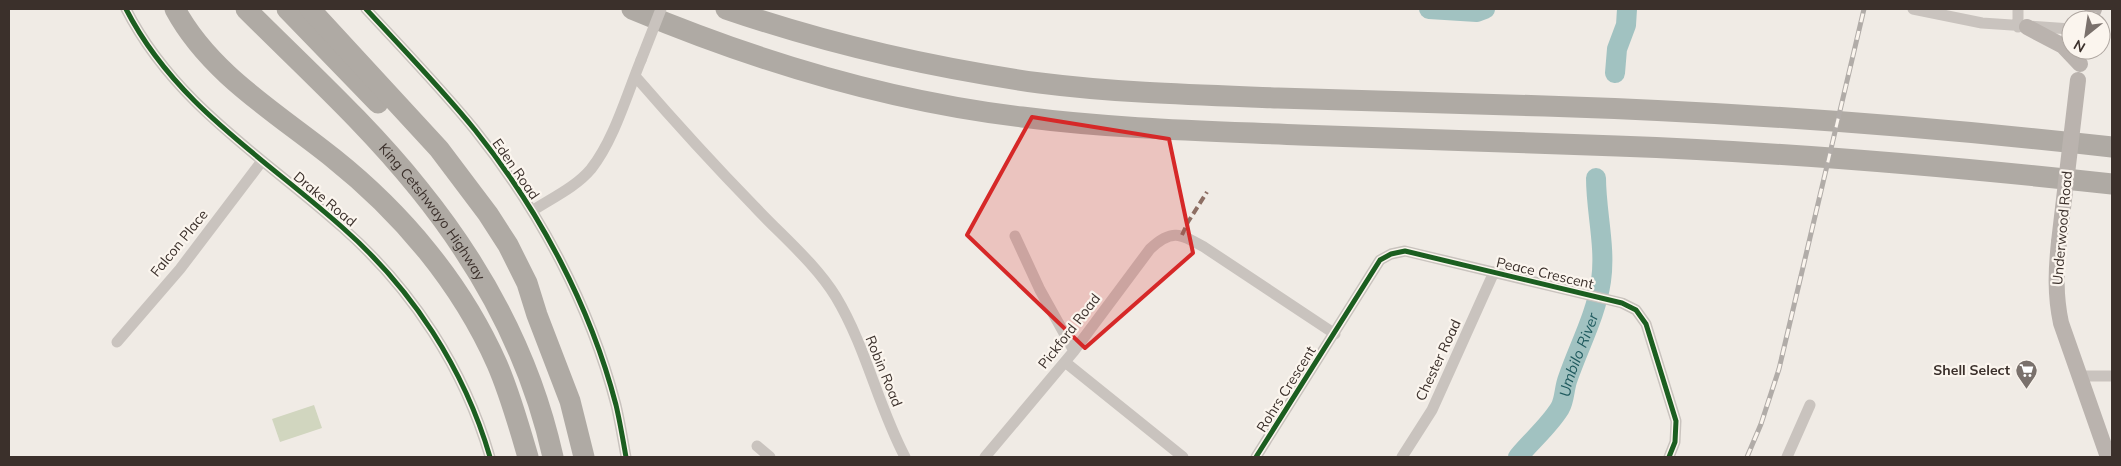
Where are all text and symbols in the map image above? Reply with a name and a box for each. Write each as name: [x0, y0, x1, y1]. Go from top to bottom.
north arrow: [2061, 10, 2111, 60]
text: N: [2070, 36, 2089, 57]
street label: Eden Road: [488, 135, 544, 203]
street label: King Cetshwayo Highway: [375, 139, 490, 284]
street label: Drake Road: [290, 168, 360, 230]
street label: Underwood Road: [2048, 170, 2076, 286]
street label: Falcon Place: [146, 206, 212, 280]
street label: Peace Crescent: [1494, 253, 1596, 293]
street label: Pickford Road: [1034, 290, 1104, 372]
water label: Umbilo River: [1554, 310, 1602, 398]
street label: Chester Road: [1411, 316, 1465, 404]
street label: Robin Road: [862, 333, 906, 409]
street label: Rohrs Crescent: [1252, 343, 1320, 435]
supermarket icon: Shell Select: [2014, 358, 2038, 389]
place label: Shell Select: [1933, 361, 2011, 379]

